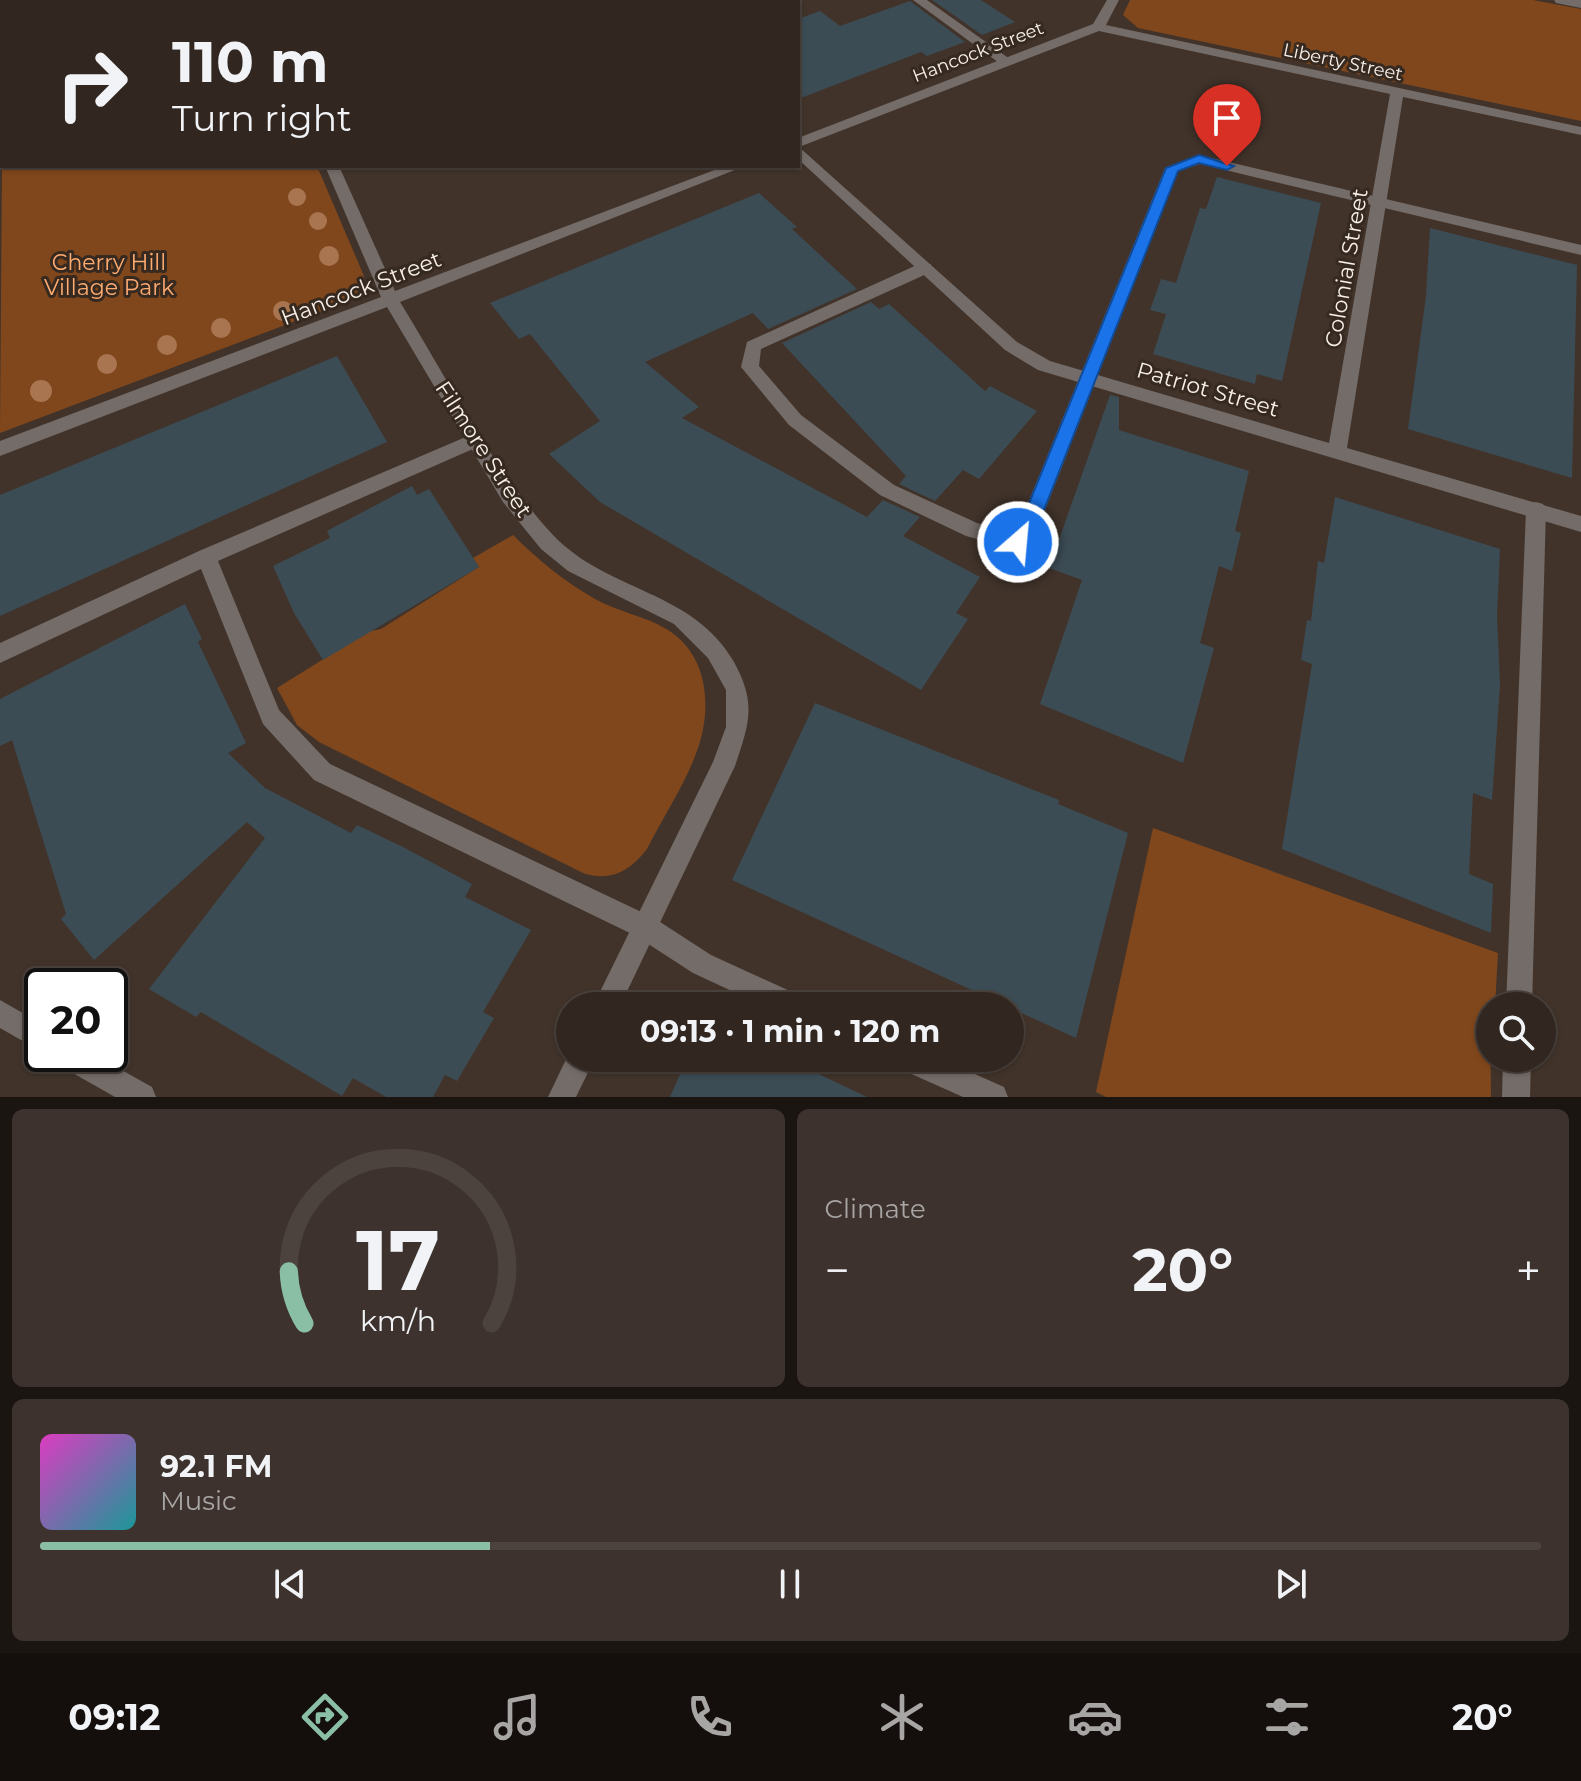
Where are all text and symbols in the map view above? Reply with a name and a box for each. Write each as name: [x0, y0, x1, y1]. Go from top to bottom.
street label: Hancock Street: [909, 17, 1047, 87]
text: 110 m: [172, 28, 329, 96]
icon: right: [40, 32, 144, 136]
street label: Liberty Street: [1281, 39, 1405, 85]
pin: [1193, 84, 1261, 166]
text: Turn right: [172, 96, 352, 140]
icon: arrive: [1205, 96, 1249, 140]
street label: Colonial Street: [1319, 187, 1374, 350]
street label: Hancock Street: [277, 245, 445, 331]
park label: Cherry Hill Village Park: [44, 249, 175, 301]
street label: Patriot Street: [1134, 356, 1282, 423]
street label: Filmore Street: [430, 376, 538, 523]
position arrow: [976, 500, 1060, 584]
speed limit sign: 20: [24, 968, 128, 1072]
map controls: [1476, 992, 1556, 1072]
button: search: [1476, 992, 1556, 1072]
text: 09:13 · 1 min · 120 m: [640, 1013, 940, 1050]
text: Climate: [825, 1193, 926, 1225]
text: 17: [356, 1209, 440, 1311]
text: 20°: [1132, 1233, 1233, 1306]
text: −: [825, 1243, 850, 1297]
text: +: [1516, 1243, 1541, 1297]
text: km/h: [360, 1303, 436, 1338]
text: 92.1 FM: [160, 1448, 272, 1485]
text: Music: [160, 1485, 237, 1517]
icon: previous: [268, 1562, 312, 1606]
icon: pause: [768, 1562, 812, 1606]
icon: next: [1269, 1562, 1313, 1606]
icon: directions: [297, 1689, 353, 1745]
icon: music: [489, 1689, 545, 1745]
icon: phone: [682, 1689, 738, 1745]
icon: climate: [874, 1689, 930, 1745]
icon: car: [1067, 1689, 1123, 1745]
icon: filters: [1259, 1689, 1315, 1745]
text: 09:12: [68, 1695, 160, 1739]
text: 20°: [1452, 1695, 1513, 1739]

